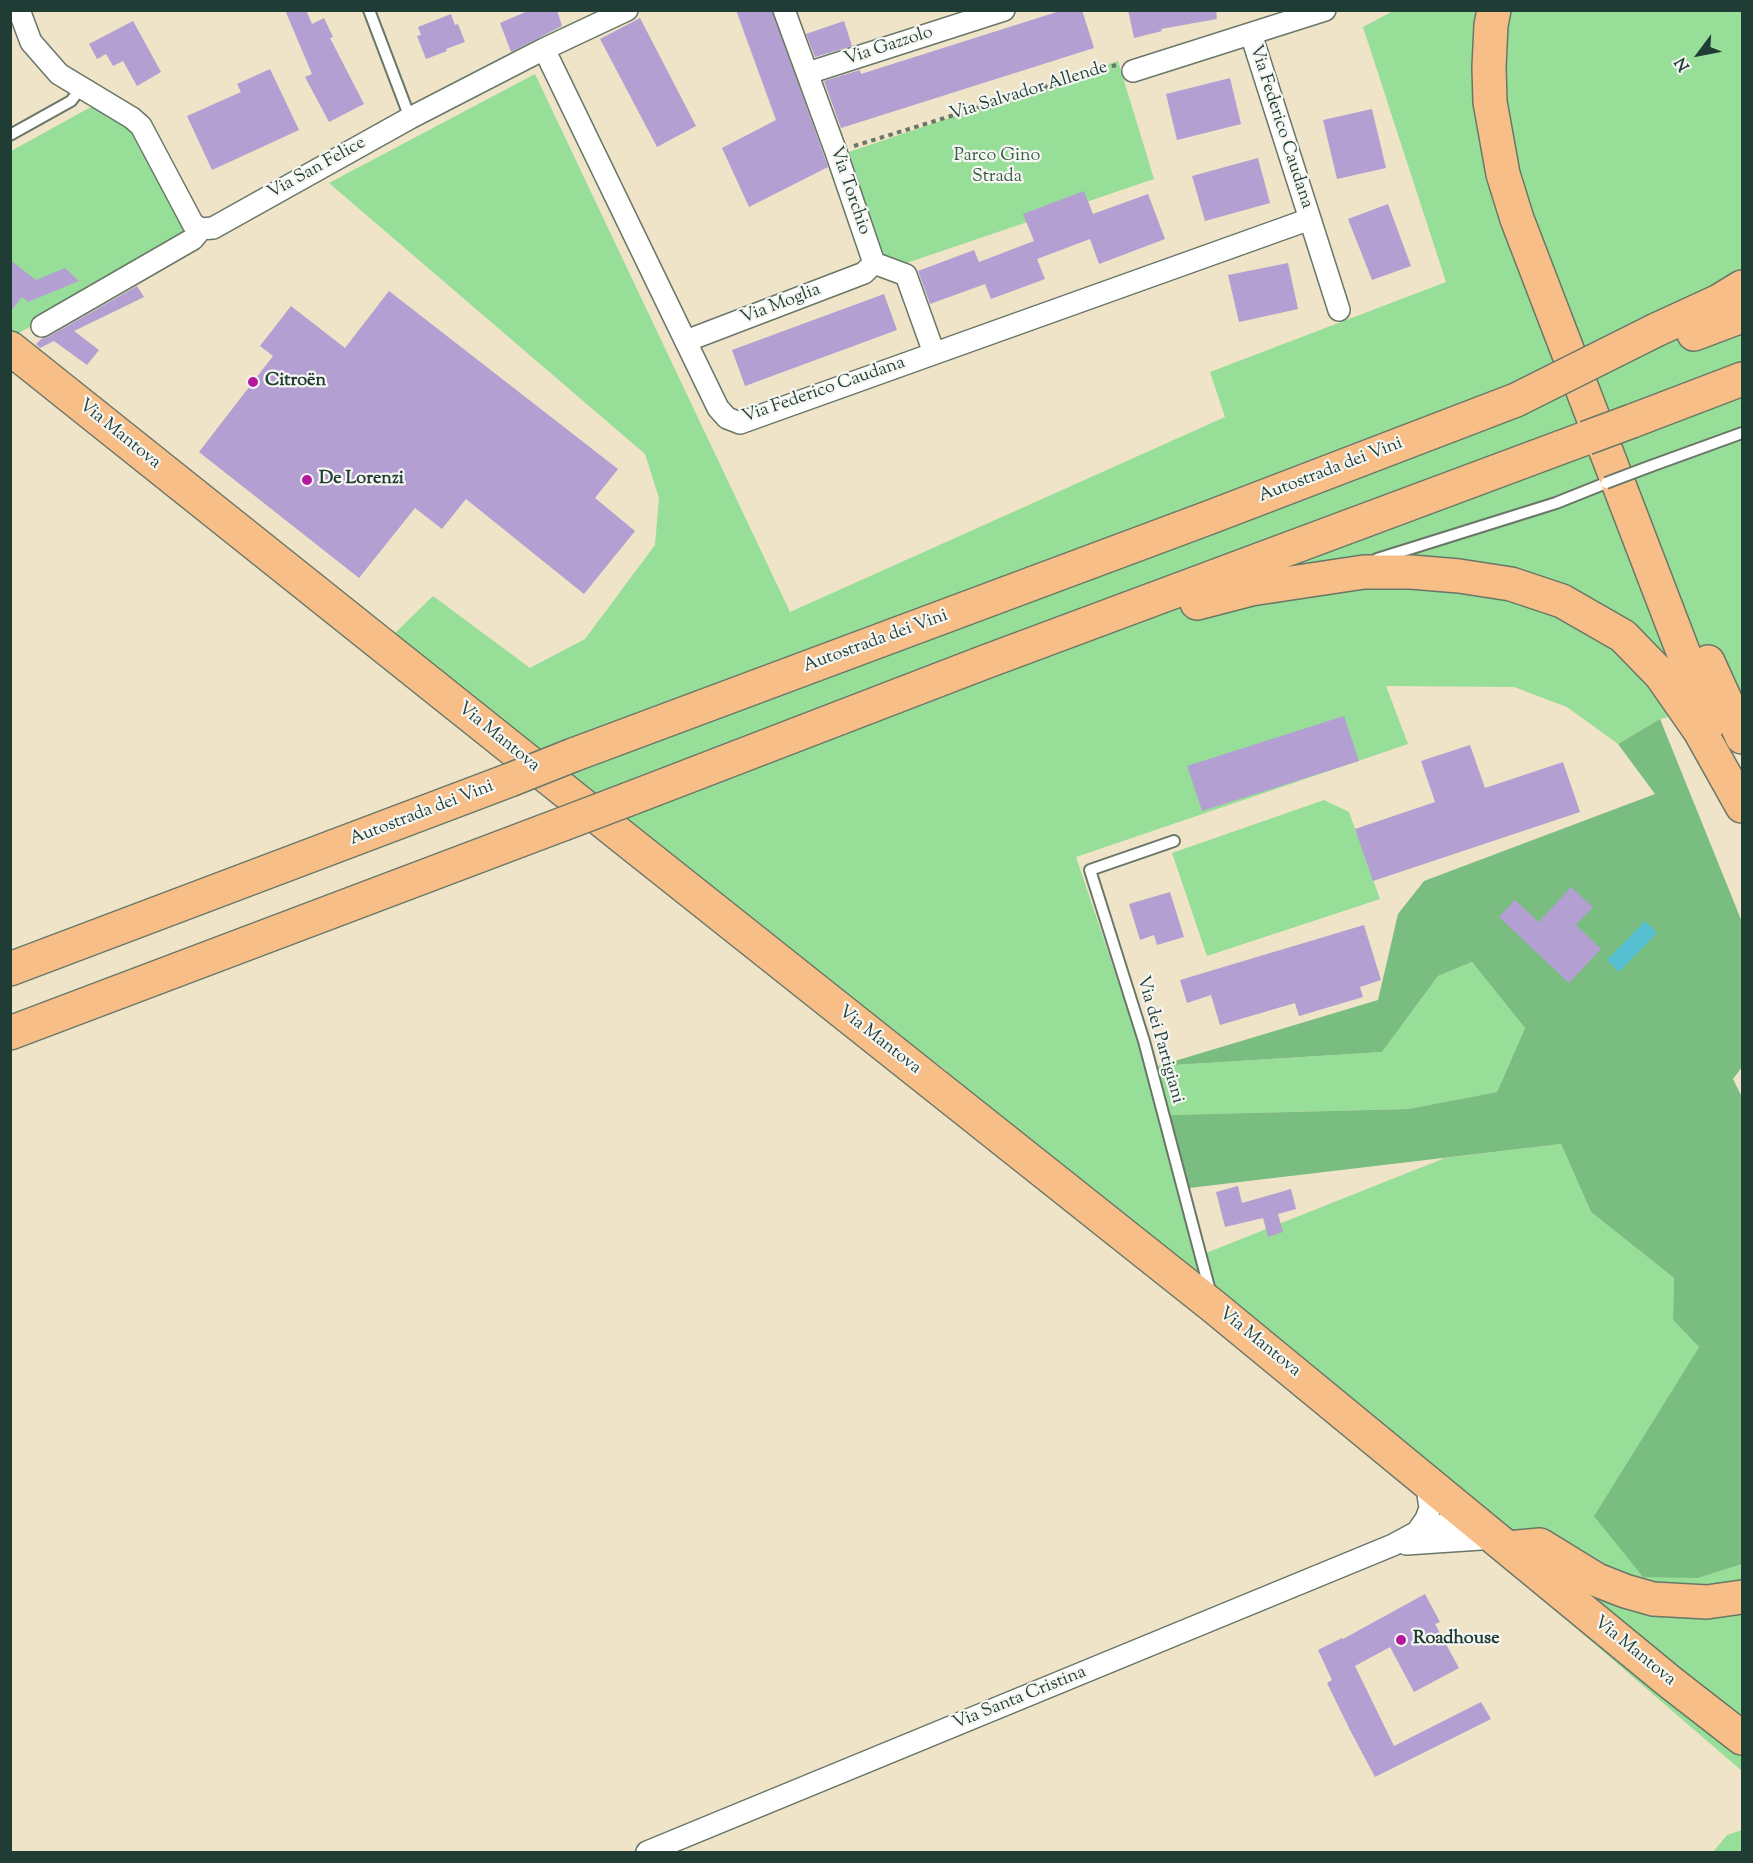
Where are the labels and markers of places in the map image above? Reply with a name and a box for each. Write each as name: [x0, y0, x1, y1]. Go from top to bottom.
place label: Citroën: [265, 371, 326, 393]
marker: Citroën: [246, 375, 260, 389]
place label: De Lorenzi: [319, 469, 404, 491]
marker: De Lorenzi: [300, 473, 314, 487]
place label: Roadhouse: [1413, 1629, 1500, 1651]
marker: Roadhouse: [1394, 1633, 1408, 1647]

